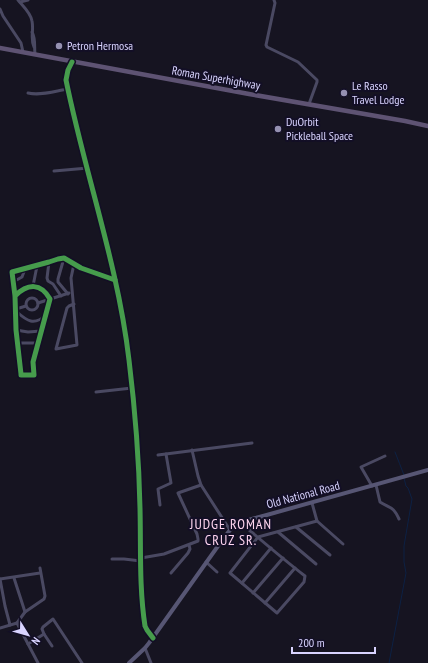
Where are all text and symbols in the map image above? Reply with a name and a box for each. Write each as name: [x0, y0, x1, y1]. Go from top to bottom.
place label: Petron Hermosa: [67, 38, 133, 53]
marker: Petron Hermosa: [54, 41, 64, 51]
street label: Roman Superhighway: [171, 62, 262, 93]
place label: Le Rasso Travel Lodge: [352, 78, 404, 107]
marker: Le Rasso Travel Lodge: [339, 88, 349, 98]
place label: DuOrbit Pickleball Space: [286, 114, 353, 143]
marker: DuOrbit Pickleball Space: [273, 124, 283, 134]
street label: Old National Road: [265, 478, 341, 512]
district label: JUDGE ROMAN CRUZ SR.: [189, 515, 272, 549]
north arrow: [8, 615, 48, 655]
scale bar: [292, 629, 375, 655]
text: N: [29, 634, 43, 648]
text: 200 m: [298, 635, 325, 650]

